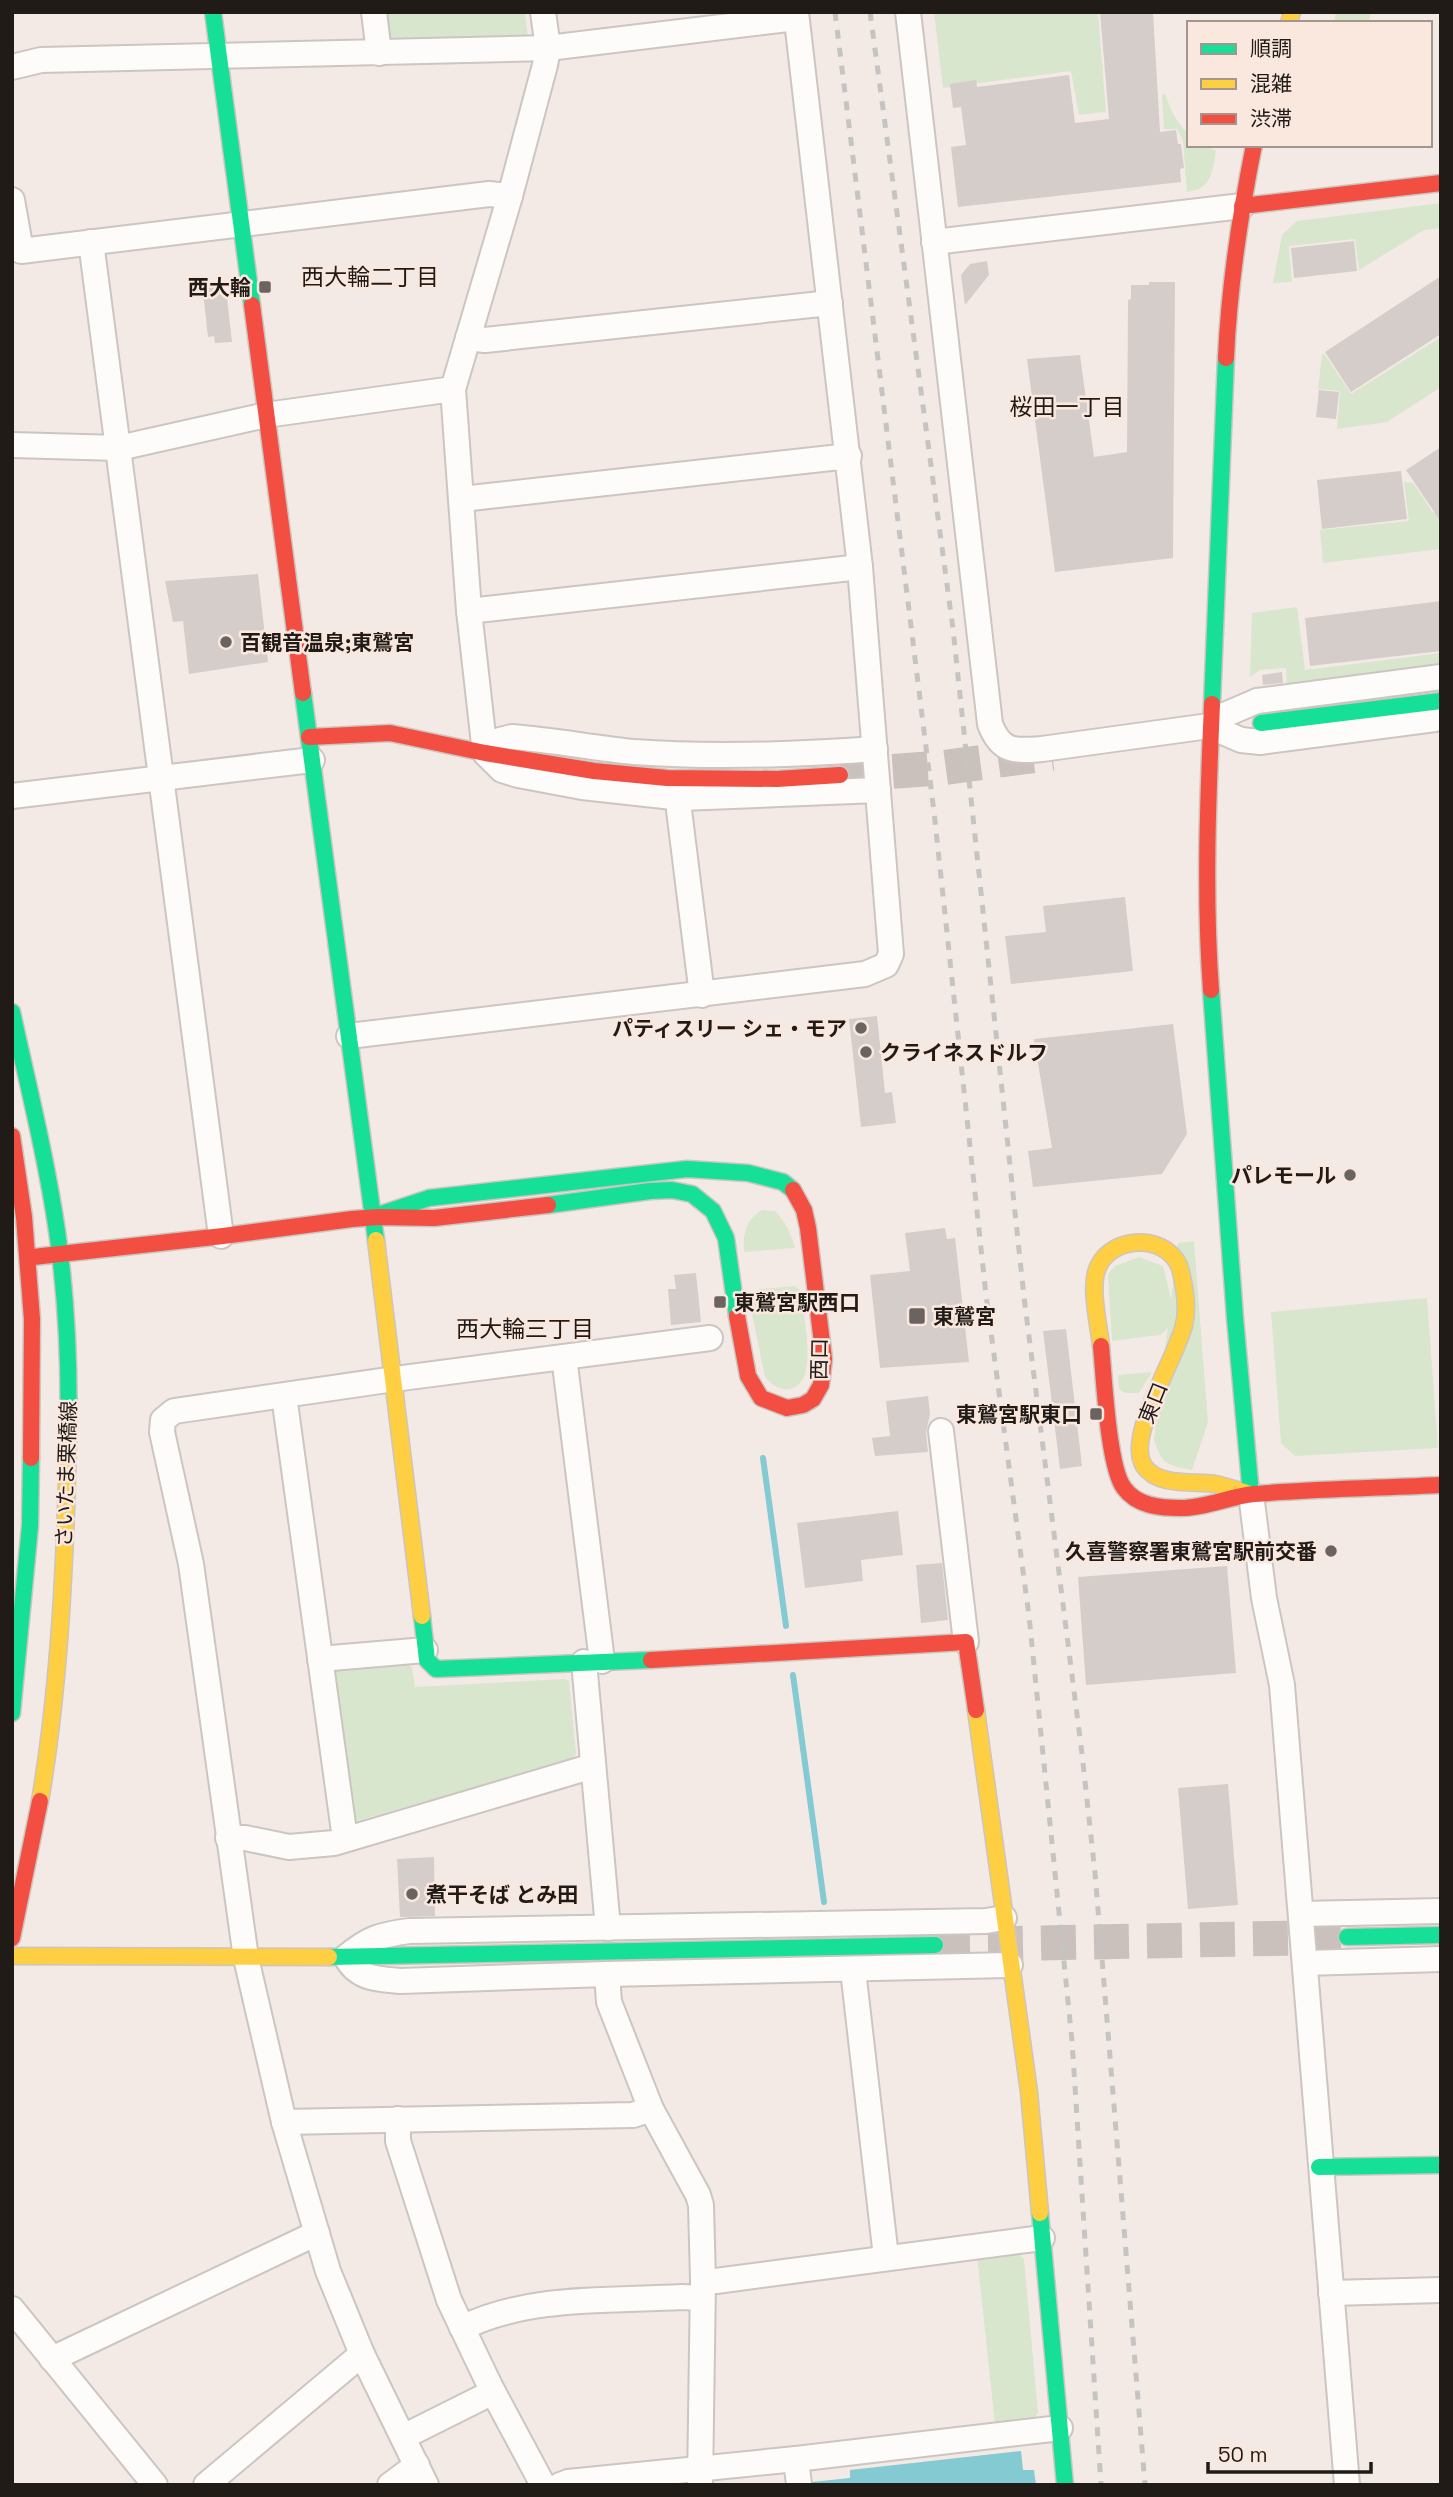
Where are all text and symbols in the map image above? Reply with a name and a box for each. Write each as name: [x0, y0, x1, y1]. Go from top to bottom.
legend: [1187, 21, 1432, 147]
text: 順調: [1250, 35, 1292, 62]
text: 混雑: [1250, 70, 1292, 97]
text: 渋滞: [1250, 105, 1292, 132]
district label: 西大輪二丁目: [301, 262, 439, 292]
place label: 西大輪: [188, 274, 251, 301]
marker: 西大輪: [257, 279, 273, 295]
district label: 桜田一丁目: [1010, 392, 1125, 422]
place label: 百観音温泉;東鷲宮: [240, 629, 414, 656]
marker: 百観音温泉;東鷲宮: [218, 634, 234, 650]
place label: パティスリー シェ・モア: [612, 1015, 847, 1042]
marker: パティスリー シェ・モア: [853, 1020, 869, 1036]
place label: クライネスドルフ: [880, 1039, 1048, 1066]
marker: クライネスドルフ: [858, 1044, 874, 1060]
place label: パレモール: [1231, 1162, 1336, 1189]
marker: パレモール: [1342, 1167, 1358, 1183]
place label: 東鷲宮駅西口: [734, 1289, 860, 1316]
marker: 東鷲宮駅西口: [712, 1294, 728, 1310]
place label: 東鷲宮: [933, 1303, 996, 1330]
marker: 東鷲宮: [907, 1306, 927, 1326]
district label: 西大輪三丁目: [456, 1314, 594, 1344]
street label: 西口: [805, 1338, 833, 1380]
street label: 東口: [1133, 1378, 1173, 1428]
street label: さいたま栗橋線: [50, 1400, 82, 1548]
place label: 東鷲宮駅東口: [956, 1401, 1082, 1428]
marker: 東鷲宮駅東口: [1088, 1406, 1104, 1422]
place label: 久喜警察署東鷲宮駅前交番: [1065, 1538, 1317, 1565]
marker: 久喜警察署東鷲宮駅前交番: [1323, 1543, 1339, 1559]
place label: 煮干そば とみ田: [426, 1881, 578, 1908]
marker: 煮干そば とみ田: [404, 1886, 420, 1902]
scale bar: [1208, 2430, 1371, 2474]
text: 50 m: [1218, 2441, 1268, 2468]

